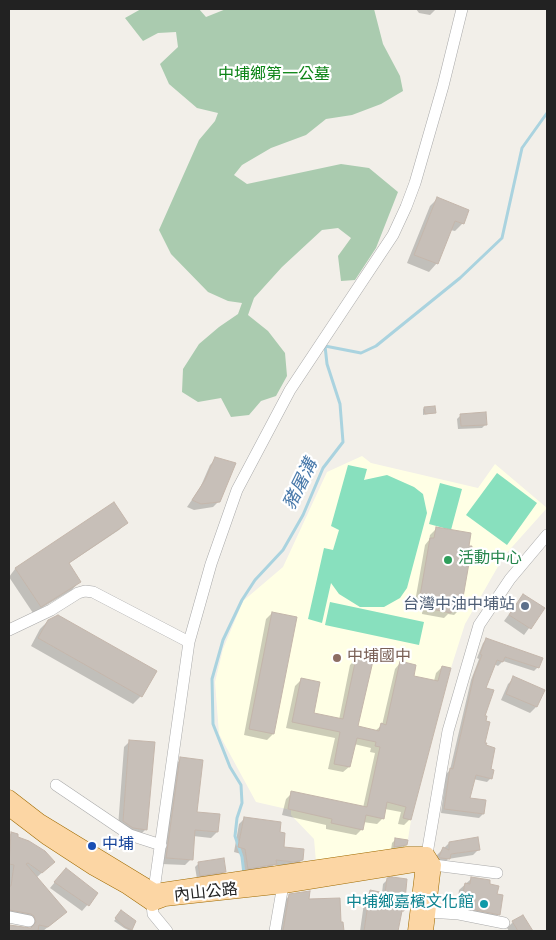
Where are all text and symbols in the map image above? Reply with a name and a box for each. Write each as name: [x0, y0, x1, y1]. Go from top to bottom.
park label: 中埔鄉第一公墓: [218, 66, 330, 86]
water label: 豬屠溝: [280, 456, 324, 514]
place label: 活動中心: [458, 550, 522, 570]
marker: 活動中心: [442, 554, 454, 566]
place label: 台灣中油中埔站: [403, 596, 515, 616]
marker: 台灣中油中埔站: [519, 600, 531, 612]
place label: 中埔國中: [347, 648, 411, 668]
marker: 中埔國中: [331, 652, 343, 664]
place label: 中埔: [102, 836, 134, 856]
marker: 中埔: [86, 840, 98, 852]
street label: 內山公路: [173, 881, 239, 907]
place label: 中埔鄉嘉檳文化館: [346, 894, 474, 914]
marker: 中埔鄉嘉檳文化館: [478, 898, 490, 910]

